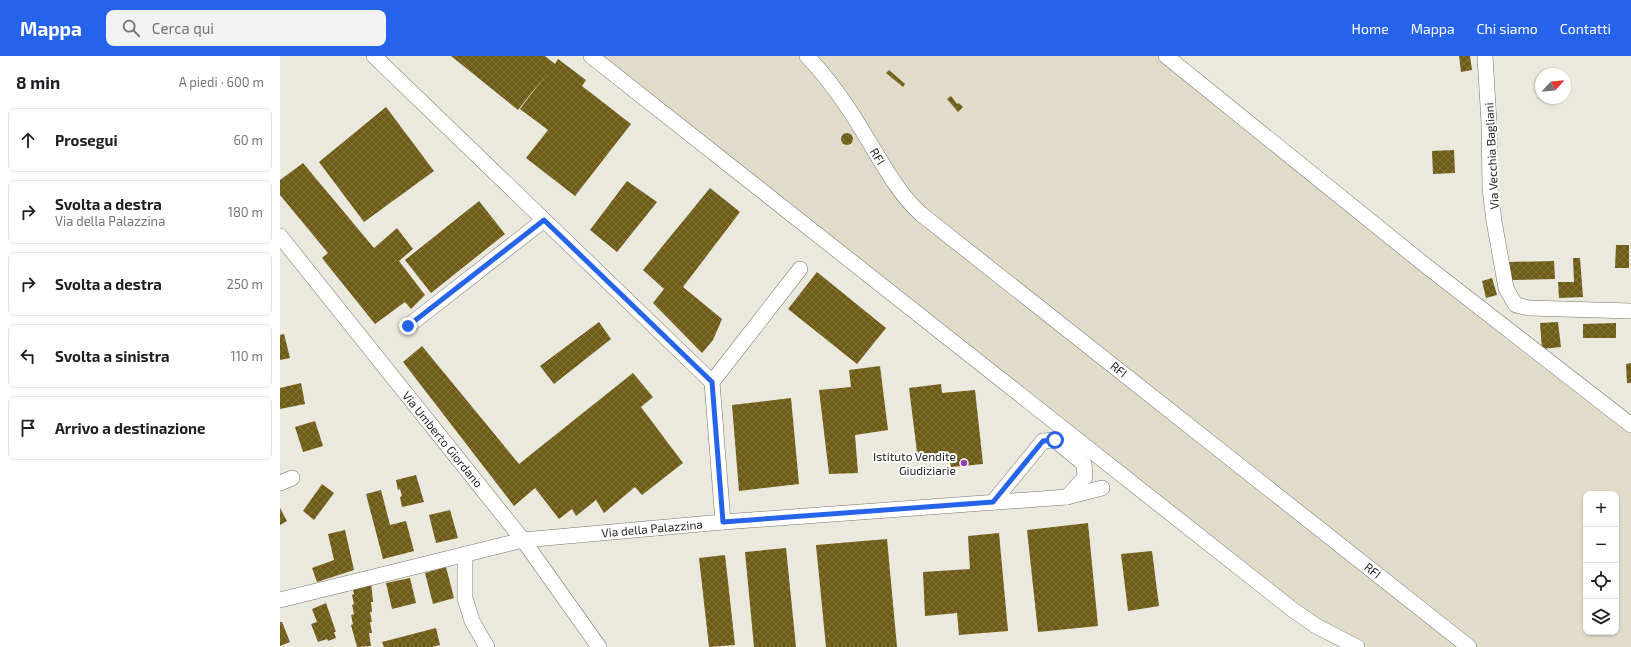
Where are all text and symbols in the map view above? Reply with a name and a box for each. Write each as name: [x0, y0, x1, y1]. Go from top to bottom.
search box: [106, 10, 386, 46]
text: Mappa: [20, 17, 82, 40]
icon: search: [120, 17, 142, 39]
text: Cerca qui: [152, 19, 214, 37]
text: Home: [1352, 20, 1389, 37]
text: Mappa: [1411, 20, 1455, 37]
text: Chi siamo: [1477, 20, 1538, 37]
text: Contatti: [1560, 20, 1611, 37]
north arrow: [1535, 68, 1571, 104]
text: 8 min: [16, 72, 60, 92]
text: A piedi · 600 m: [179, 74, 264, 90]
street label: Via Vecchia Bagliani: [1481, 102, 1501, 210]
icon: ahead: [17, 129, 39, 151]
text: Prosegui: [55, 131, 118, 149]
text: 60 m: [233, 132, 263, 148]
street label: RFI: [868, 145, 888, 167]
text: Svolta a destra: [55, 195, 162, 213]
icon: right: [17, 201, 39, 223]
text: 180 m: [228, 204, 263, 220]
text: Via della Palazzina: [55, 213, 165, 229]
icon: right: [17, 273, 39, 295]
text: Svolta a destra: [55, 275, 162, 293]
text: 250 m: [227, 276, 263, 292]
route end: [399, 317, 417, 335]
icon: left: [17, 345, 39, 367]
text: Svolta a sinistra: [55, 347, 170, 365]
text: 110 m: [231, 348, 263, 364]
street label: RFI: [1108, 358, 1130, 380]
street label: Via Umberto Giordano: [400, 388, 486, 490]
icon: arrive: [17, 417, 39, 439]
text: Arrivo a destinazione: [55, 419, 206, 437]
route start: [1046, 431, 1064, 449]
place label: Istituto Vendite Giudiziarie: [873, 449, 956, 477]
marker: Istituto Vendite Giudiziarie: [959, 458, 969, 468]
map controls: [1583, 491, 1619, 635]
button: +: [1583, 491, 1619, 527]
street label: Via della Palazzina: [601, 517, 703, 539]
button: −: [1583, 527, 1619, 563]
street label: RFI: [1362, 559, 1384, 581]
button: locate: [1583, 563, 1619, 599]
button: layers: [1583, 599, 1619, 635]

